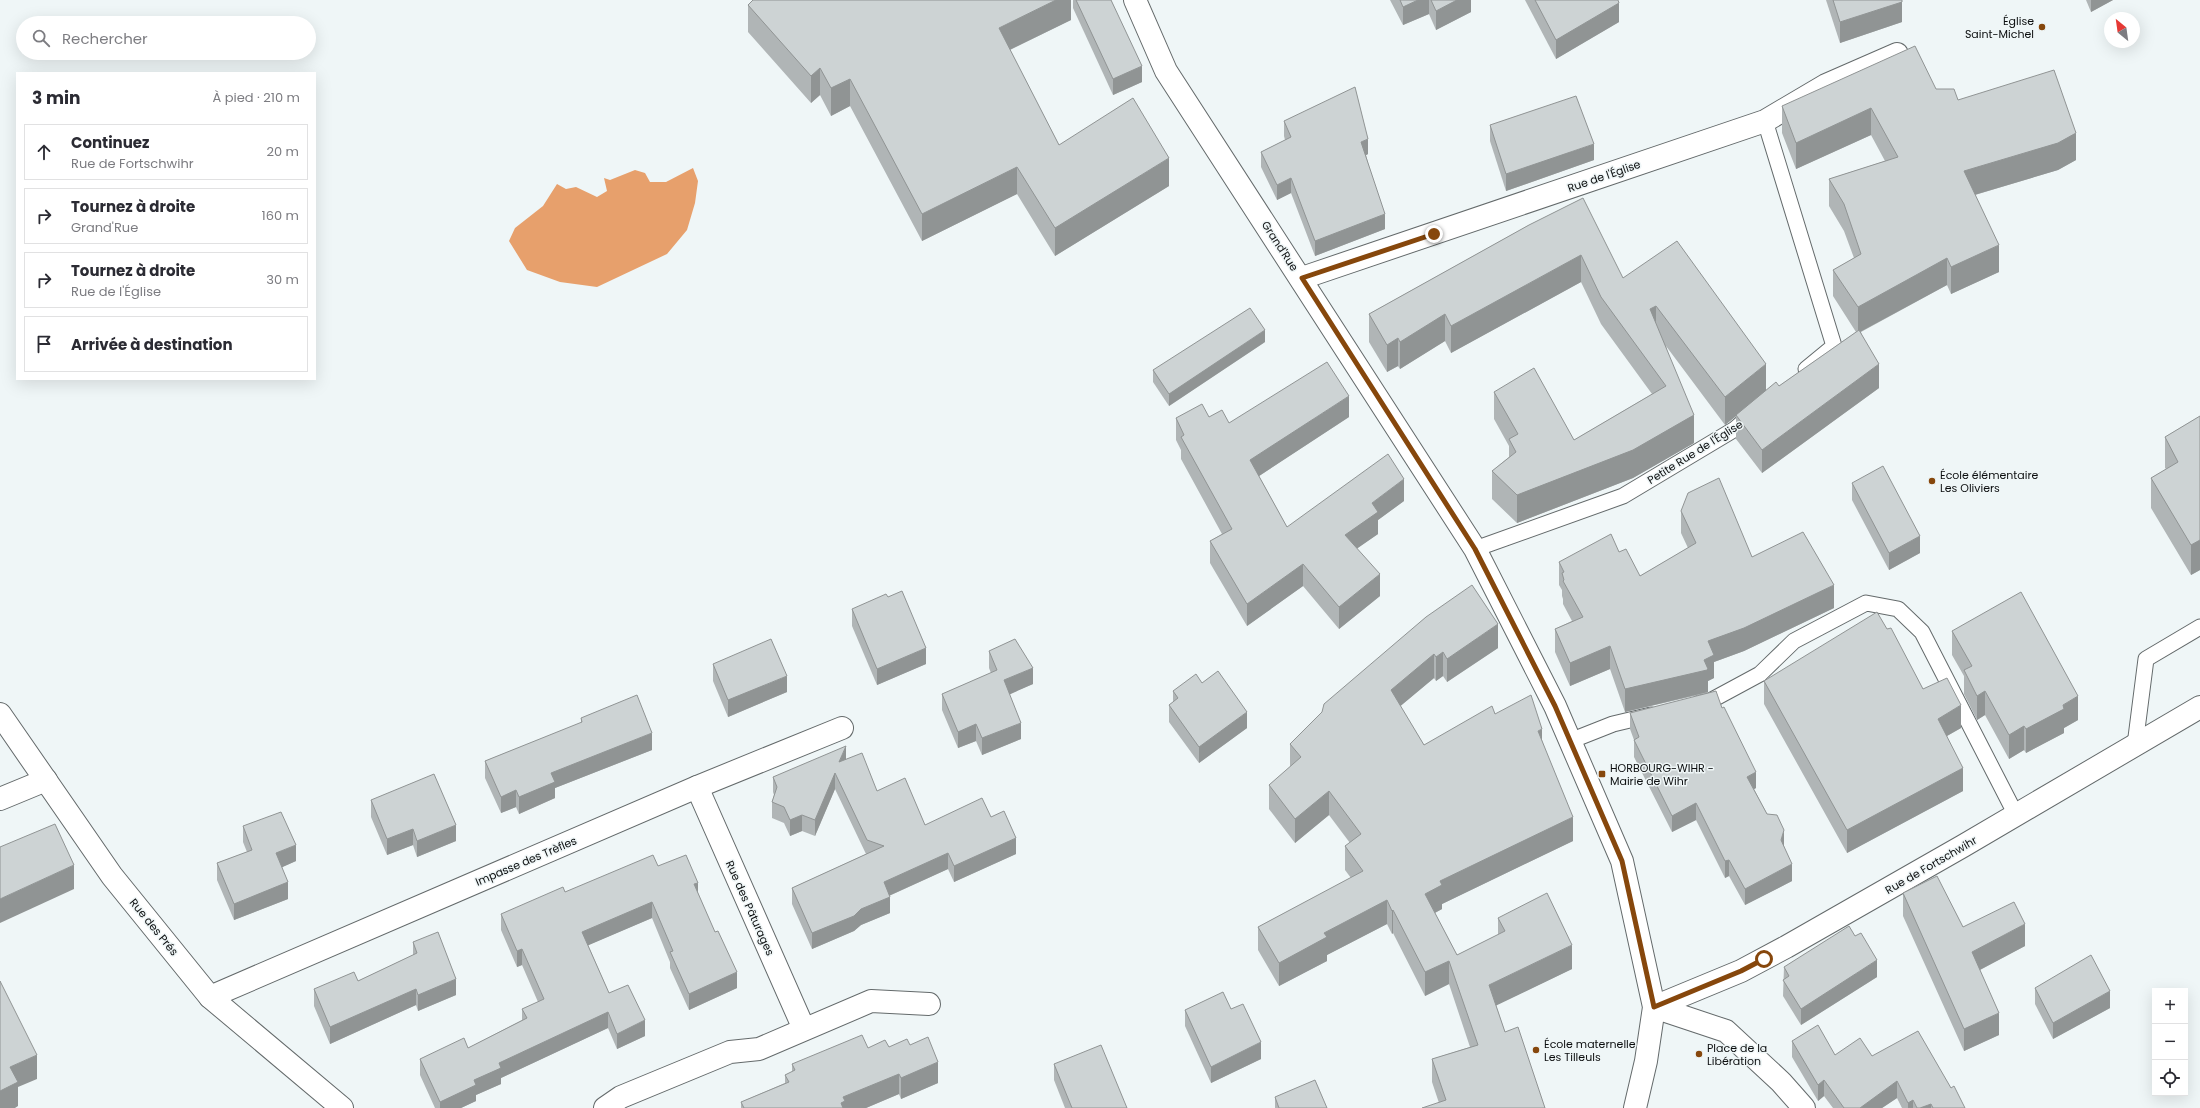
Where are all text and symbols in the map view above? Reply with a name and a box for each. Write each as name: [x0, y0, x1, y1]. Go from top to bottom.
north arrow: [2104, 12, 2140, 48]
place label: Église Saint-Michel: [1965, 13, 2034, 42]
search box: [16, 16, 316, 60]
marker: Église Saint-Michel: [2037, 22, 2047, 32]
icon: search: [30, 27, 52, 49]
text: Rechercher: [62, 28, 148, 49]
text: 3 min: [32, 86, 80, 110]
text: À pied · 210 m: [213, 88, 300, 107]
text: Continuez: [71, 132, 150, 153]
icon: ahead: [33, 141, 55, 163]
text: 20 m: [266, 142, 299, 161]
text: Rue de Fortschwihr: [71, 154, 194, 173]
street label: Rue de l'Église: [1565, 156, 1643, 196]
text: Tournez à droite: [71, 196, 195, 217]
icon: right: [33, 205, 55, 227]
text: 160 m: [262, 206, 299, 225]
text: Grand'Rue: [71, 218, 138, 237]
street label: Grand'Rue: [1258, 218, 1302, 274]
route end: [1425, 225, 1443, 243]
text: Tournez à droite: [71, 260, 195, 281]
icon: right: [33, 269, 55, 291]
text: 30 m: [266, 270, 299, 289]
text: Rue de l'Église: [71, 282, 161, 301]
icon: arrive: [33, 333, 55, 355]
text: Arrivée à destination: [71, 334, 233, 355]
street label: Petite Rue de l'Église: [1644, 416, 1746, 488]
place label: École élémentaire Les Oliviers: [1940, 467, 2039, 496]
marker: École élémentaire Les Oliviers: [1927, 476, 1937, 486]
place label: HORBOURG-WIHR - Mairie de Wihr: [1610, 760, 1714, 789]
marker: HORBOURG-WIHR - Mairie de Wihr: [1597, 769, 1607, 779]
street label: Impasse des Trèfles: [473, 832, 579, 890]
street label: Rue de Fortschwihr: [1882, 832, 1980, 898]
street label: Rue des Pâturages: [722, 858, 778, 958]
street label: Rue des Prés: [126, 895, 182, 959]
route start: [1755, 950, 1773, 968]
map controls: [2152, 988, 2188, 1096]
button: +: [2152, 988, 2188, 1024]
button: −: [2152, 1024, 2188, 1060]
place label: École maternelle Les Tilleuls: [1544, 1036, 1636, 1065]
place label: Place de la Libération: [1707, 1040, 1767, 1069]
marker: École maternelle Les Tilleuls: [1531, 1045, 1541, 1055]
marker: Place de la Libération: [1694, 1049, 1704, 1059]
button: locate: [2152, 1060, 2188, 1096]

